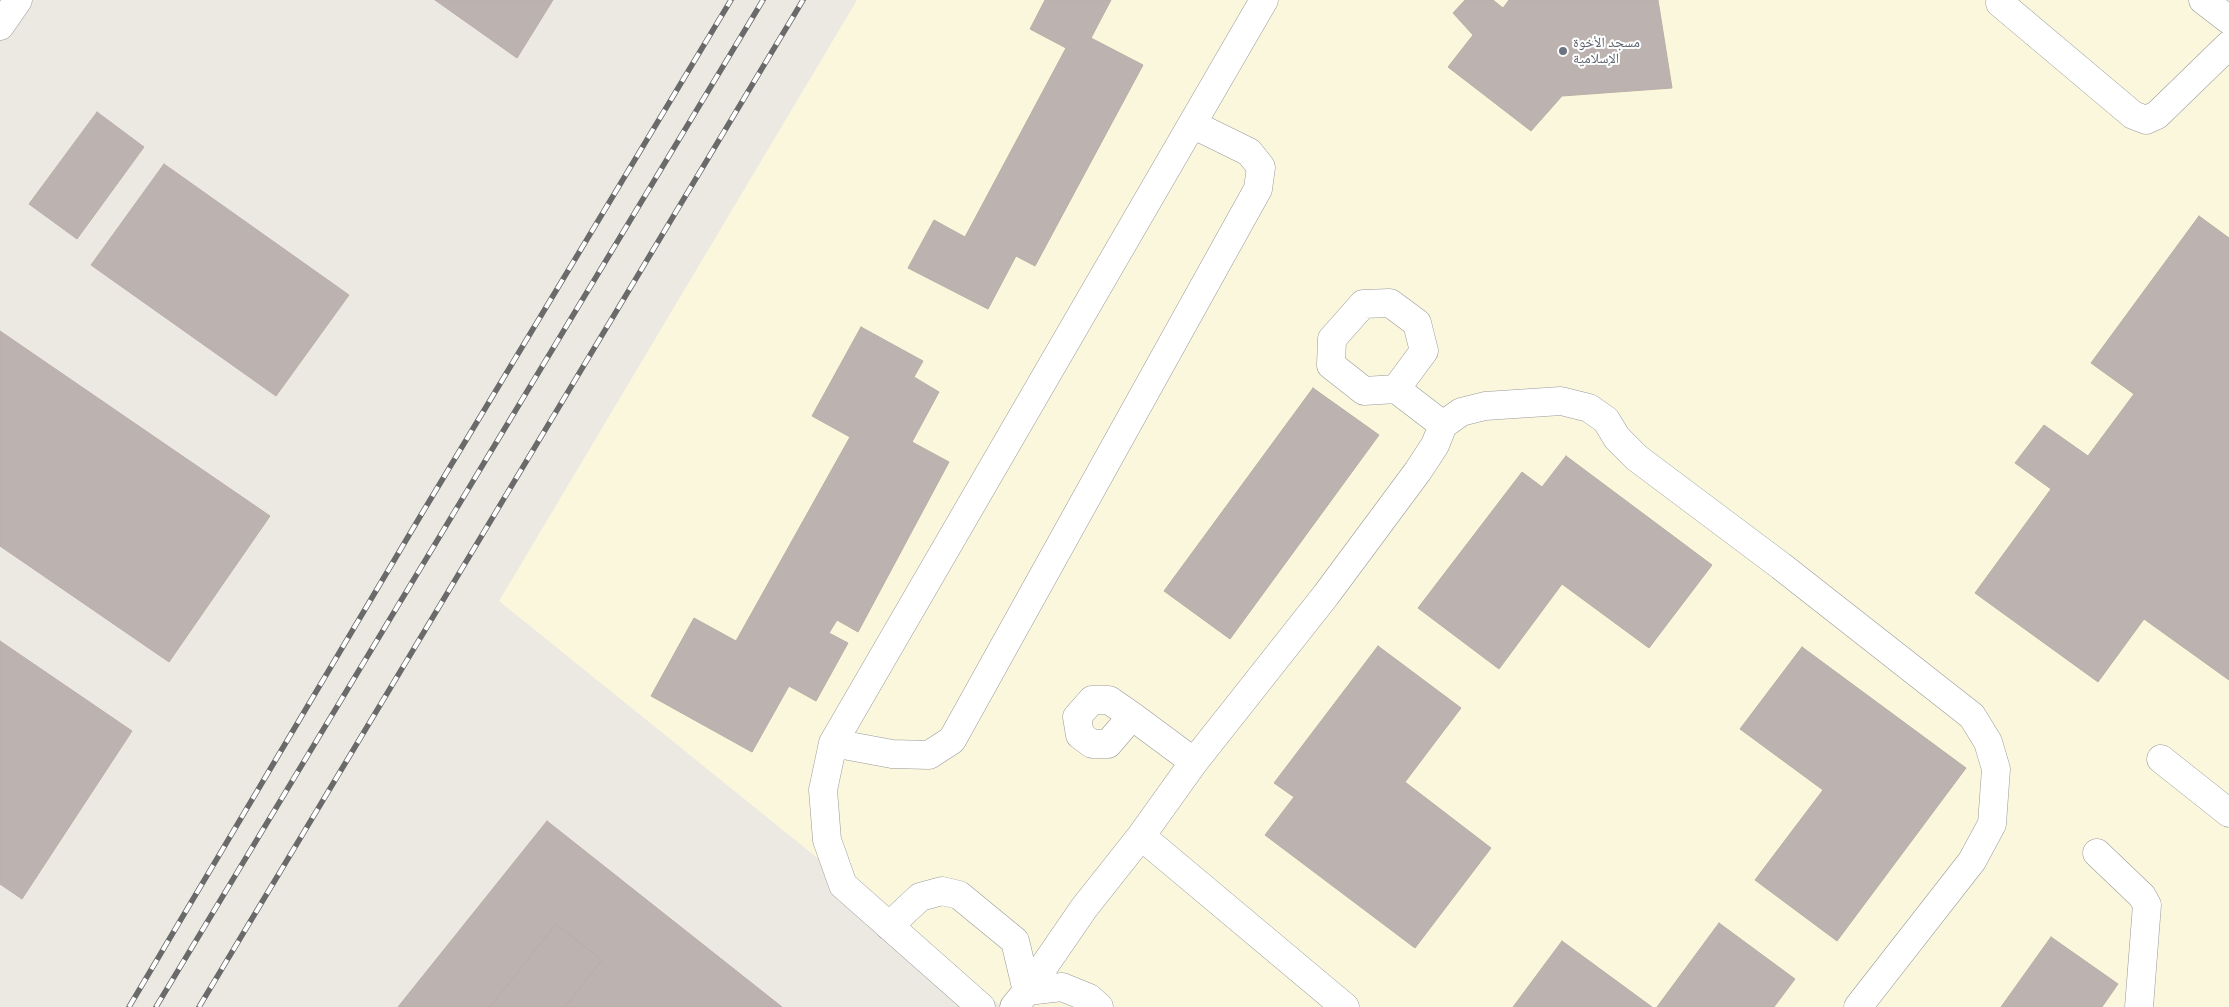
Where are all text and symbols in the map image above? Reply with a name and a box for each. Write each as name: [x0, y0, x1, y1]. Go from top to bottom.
place label: مسجد الأخوة الإسلامية: [1573, 35, 1640, 68]
marker: مسجد الأخوة الإسلامية: [1557, 45, 1569, 57]

